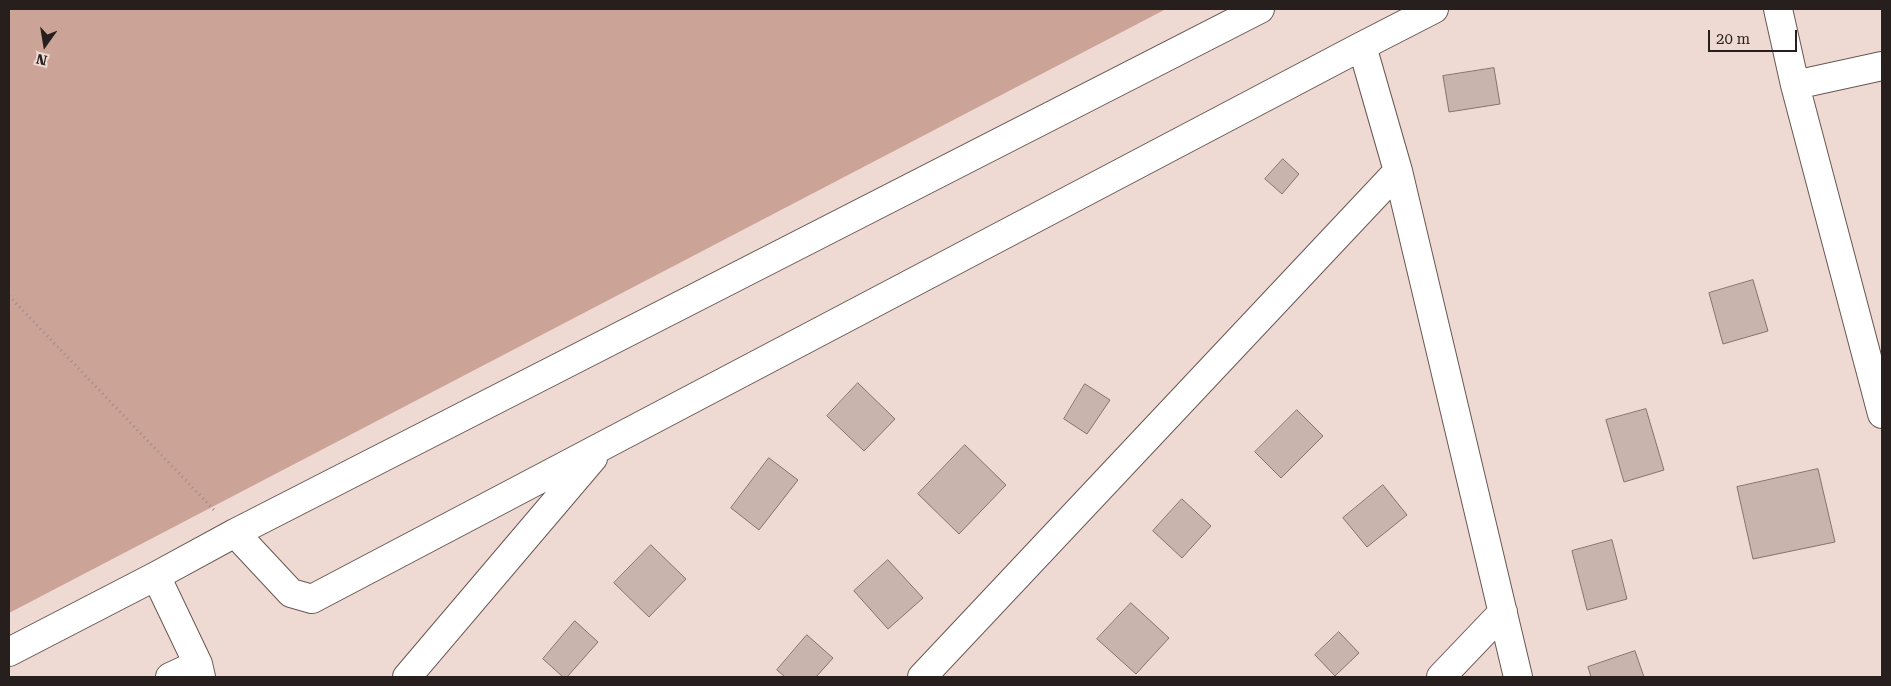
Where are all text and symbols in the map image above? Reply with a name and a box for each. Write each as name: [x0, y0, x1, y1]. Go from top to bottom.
north arrow: [20, 20, 70, 70]
scale bar: [1711, 20, 1800, 52]
text: 20 m: [1716, 30, 1750, 48]
text: N: [35, 51, 49, 69]

